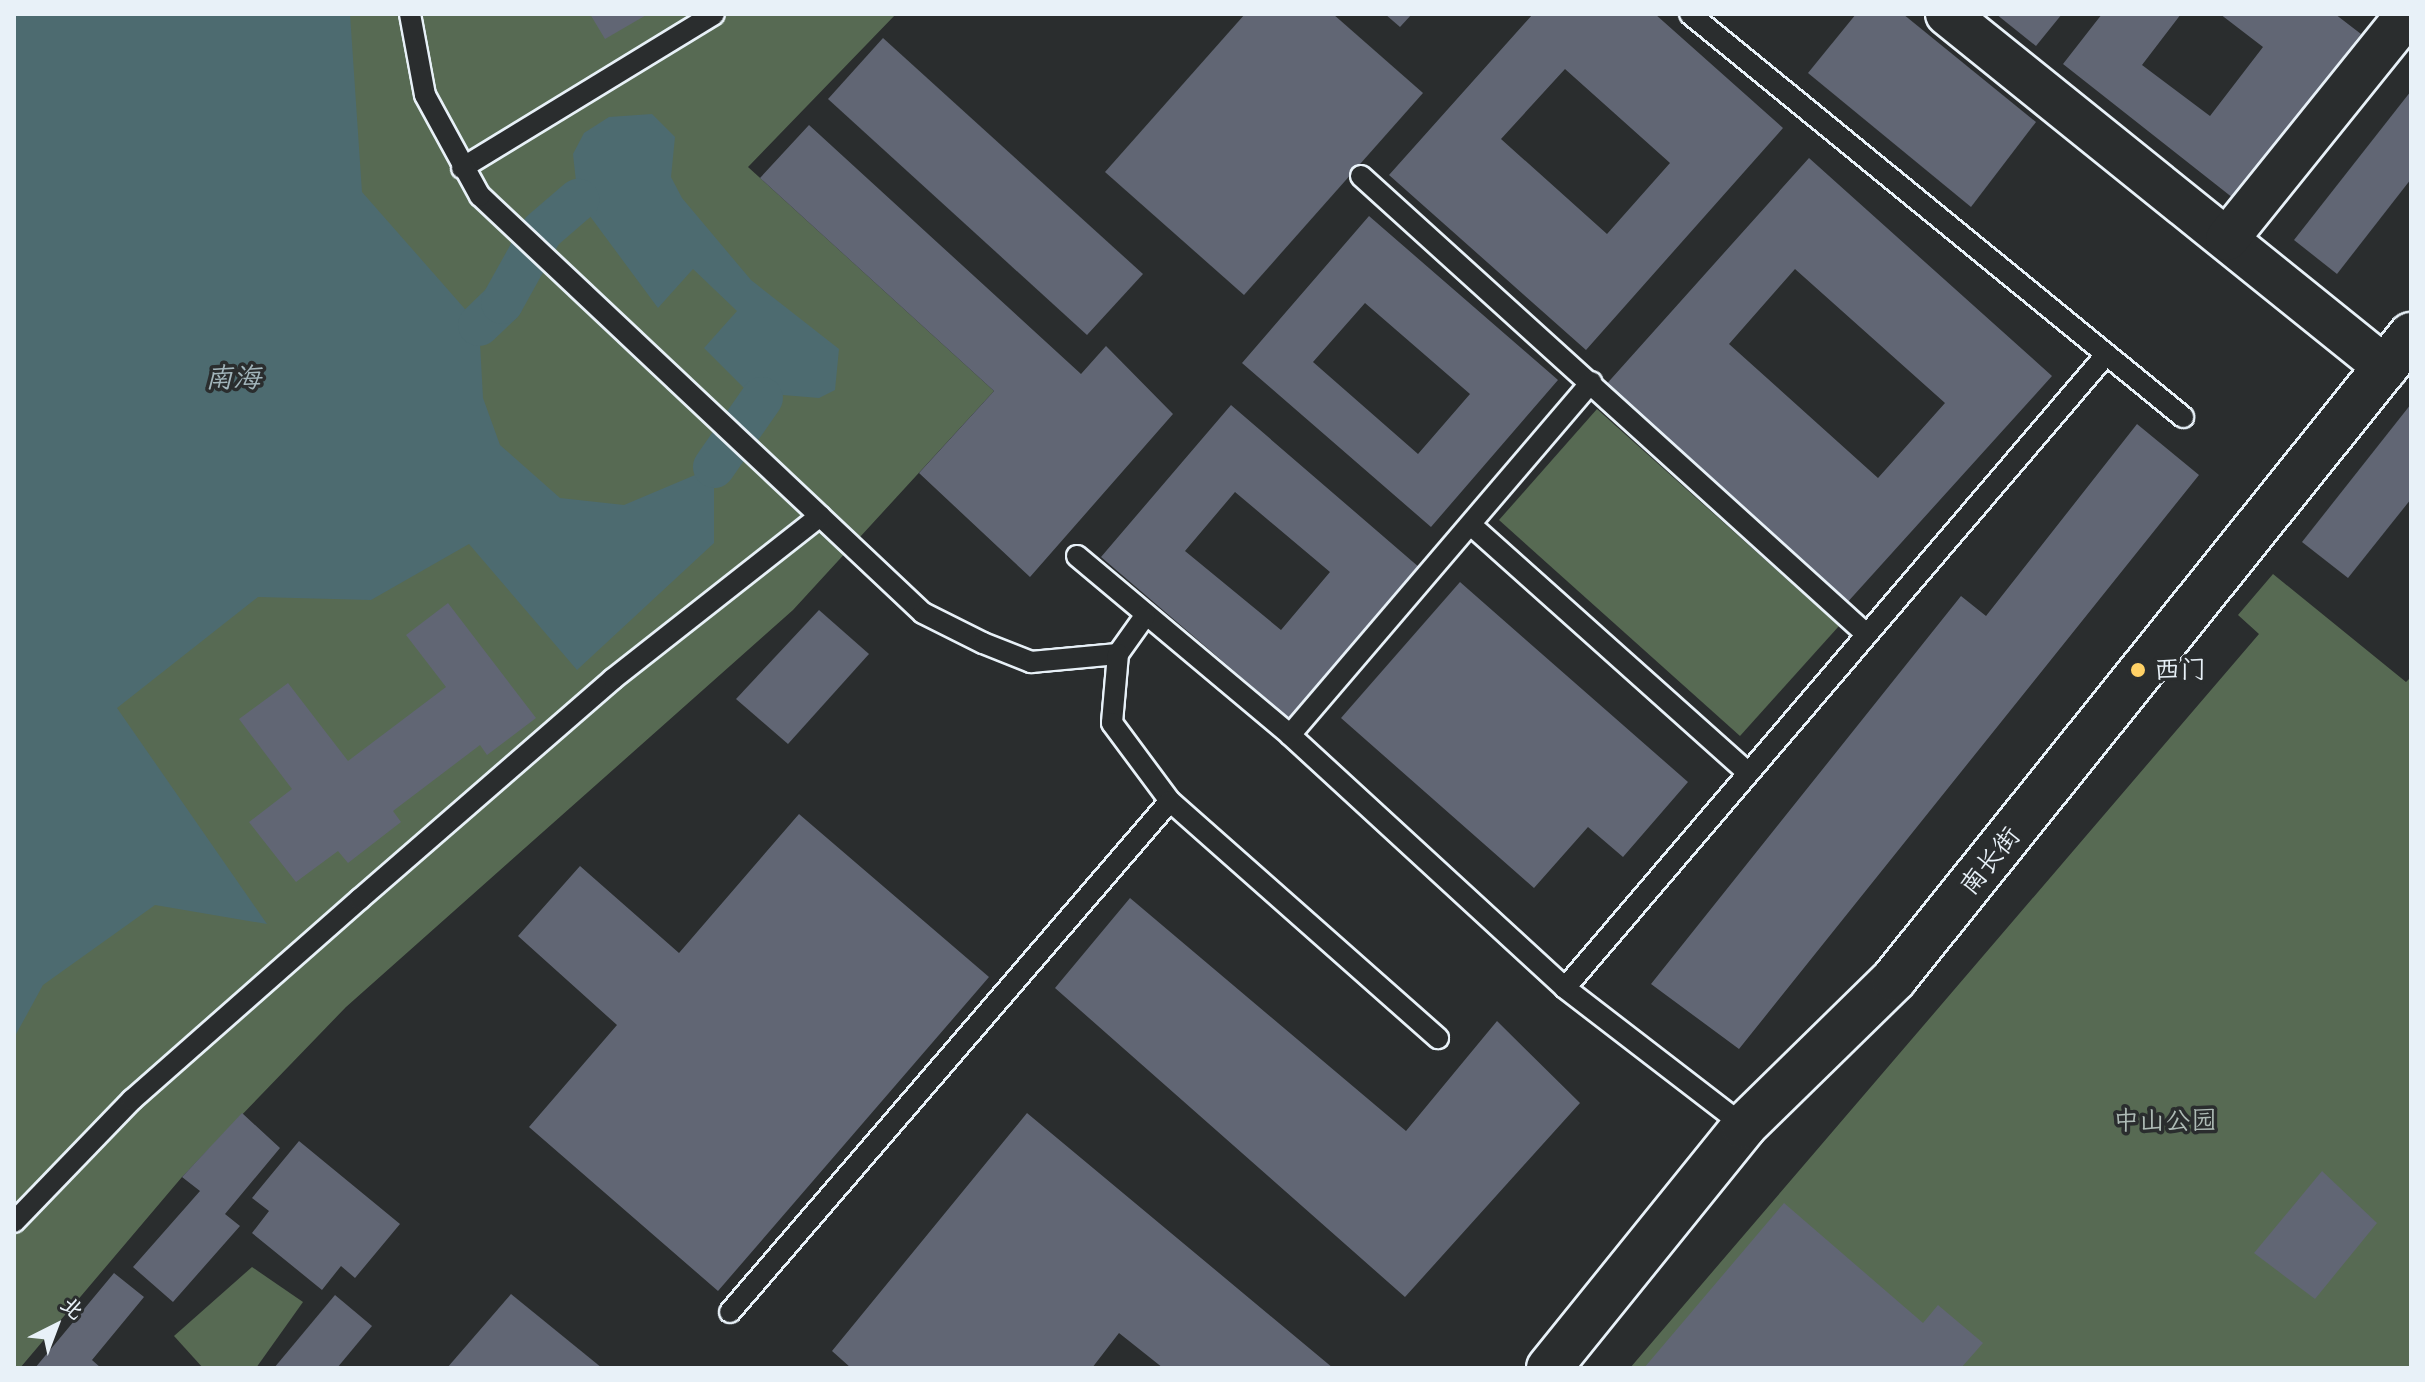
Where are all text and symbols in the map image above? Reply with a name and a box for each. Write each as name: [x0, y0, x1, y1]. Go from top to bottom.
water label: 南海: [205, 360, 261, 394]
place label: 西门: [2154, 654, 2206, 686]
marker: 西门: [2129, 661, 2147, 679]
street label: 南长街: [1953, 821, 2027, 901]
park label: 中山公园: [2113, 1105, 2217, 1137]
north arrow: [16, 1286, 96, 1366]
text: 北: [55, 1290, 90, 1325]

